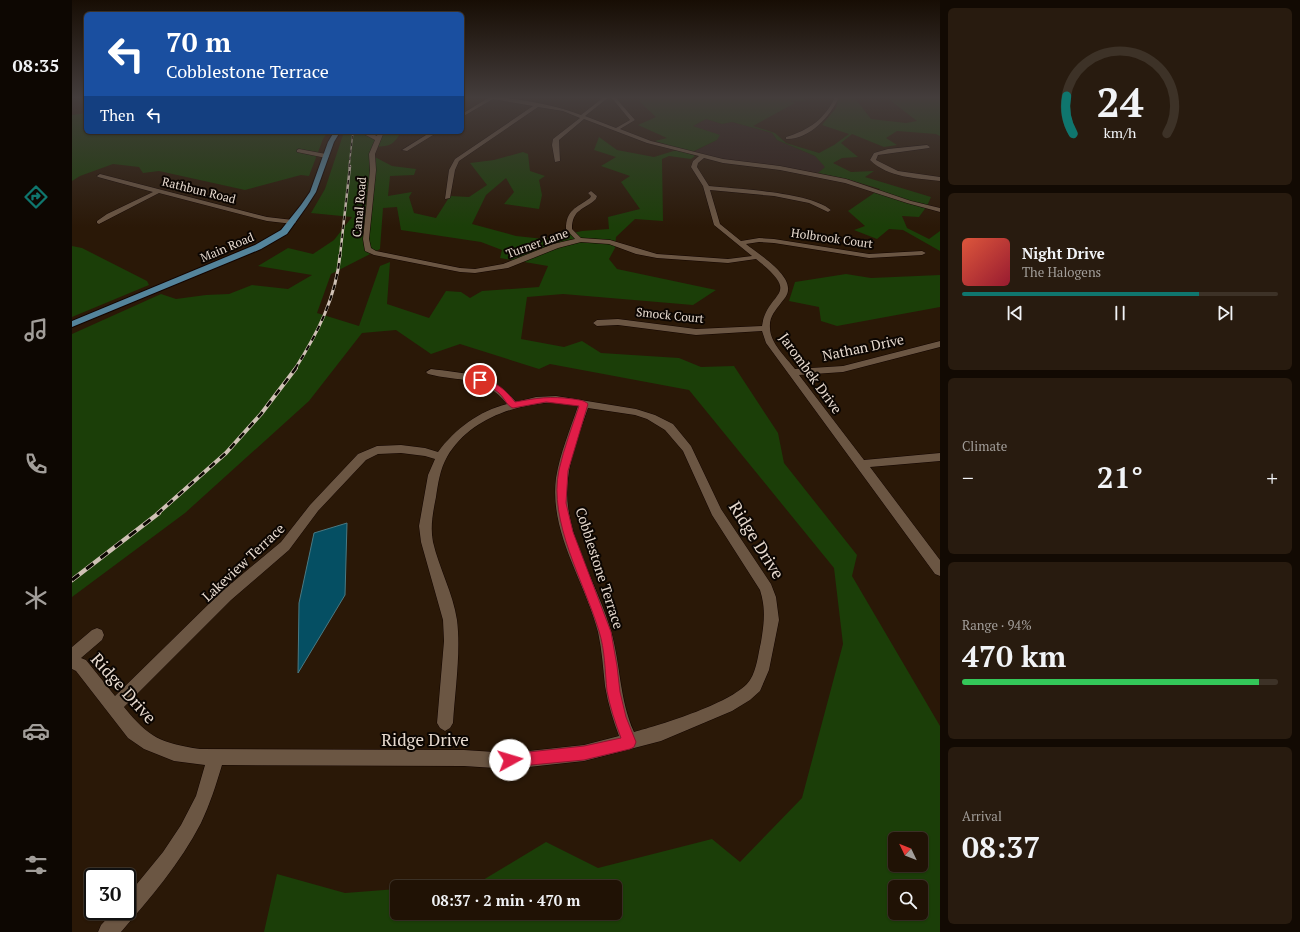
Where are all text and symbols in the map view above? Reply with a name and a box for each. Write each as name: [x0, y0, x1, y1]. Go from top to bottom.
text: 70 m: [166, 23, 231, 60]
icon: left: [100, 28, 152, 80]
text: 08:35: [13, 53, 59, 77]
text: Cobblestone Terrace: [166, 59, 329, 83]
text: 24: [1096, 74, 1144, 129]
icon: left: [143, 104, 165, 126]
text: Then: [100, 105, 135, 125]
text: km/h: [1104, 123, 1137, 142]
street label: Rathbun Road: [161, 174, 238, 206]
street label: Canal Road: [349, 176, 369, 238]
icon: directions: [22, 183, 50, 211]
street label: Turner Lane: [504, 225, 570, 261]
street label: Holbrook Court: [790, 225, 874, 251]
street label: Main Road: [198, 229, 256, 265]
text: Night Drive: [1022, 243, 1105, 263]
text: The Halogens: [1022, 263, 1101, 281]
icon: previous: [1004, 302, 1026, 324]
icon: pause: [1109, 302, 1131, 324]
icon: next: [1214, 302, 1236, 324]
street label: Smock Court: [635, 304, 705, 326]
icon: music: [22, 316, 50, 344]
street label: Jarombek Drive: [775, 329, 847, 417]
street label: Nathan Drive: [820, 329, 906, 365]
pin: [463, 363, 497, 397]
icon: arrive: [469, 369, 491, 391]
text: Climate: [962, 437, 1007, 455]
icon: phone: [22, 450, 50, 478]
text: 21°: [1097, 457, 1143, 497]
text: −: [962, 463, 974, 492]
text: +: [1266, 463, 1278, 492]
street label: Ridge Drive: [724, 497, 790, 583]
street label: Cobblestone Terrace: [571, 505, 629, 631]
street label: Lakeview Terrace: [198, 519, 288, 605]
icon: climate: [22, 584, 50, 612]
text: Range · 94%: [962, 616, 1032, 634]
text: 470 km: [962, 636, 1066, 676]
street label: Ridge Drive: [86, 648, 162, 728]
icon: car: [22, 717, 50, 745]
street label: Ridge Drive: [381, 728, 469, 751]
position arrow: [489, 739, 531, 781]
text: Arrival: [962, 807, 1002, 825]
text: 08:37: [962, 827, 1040, 867]
north arrow: [888, 832, 928, 872]
map controls: [888, 832, 928, 920]
icon: filters: [22, 851, 50, 879]
speed limit sign: 30: [84, 868, 136, 920]
button: search: [888, 880, 928, 920]
text: 08:37 · 2 min · 470 m: [432, 890, 580, 910]

